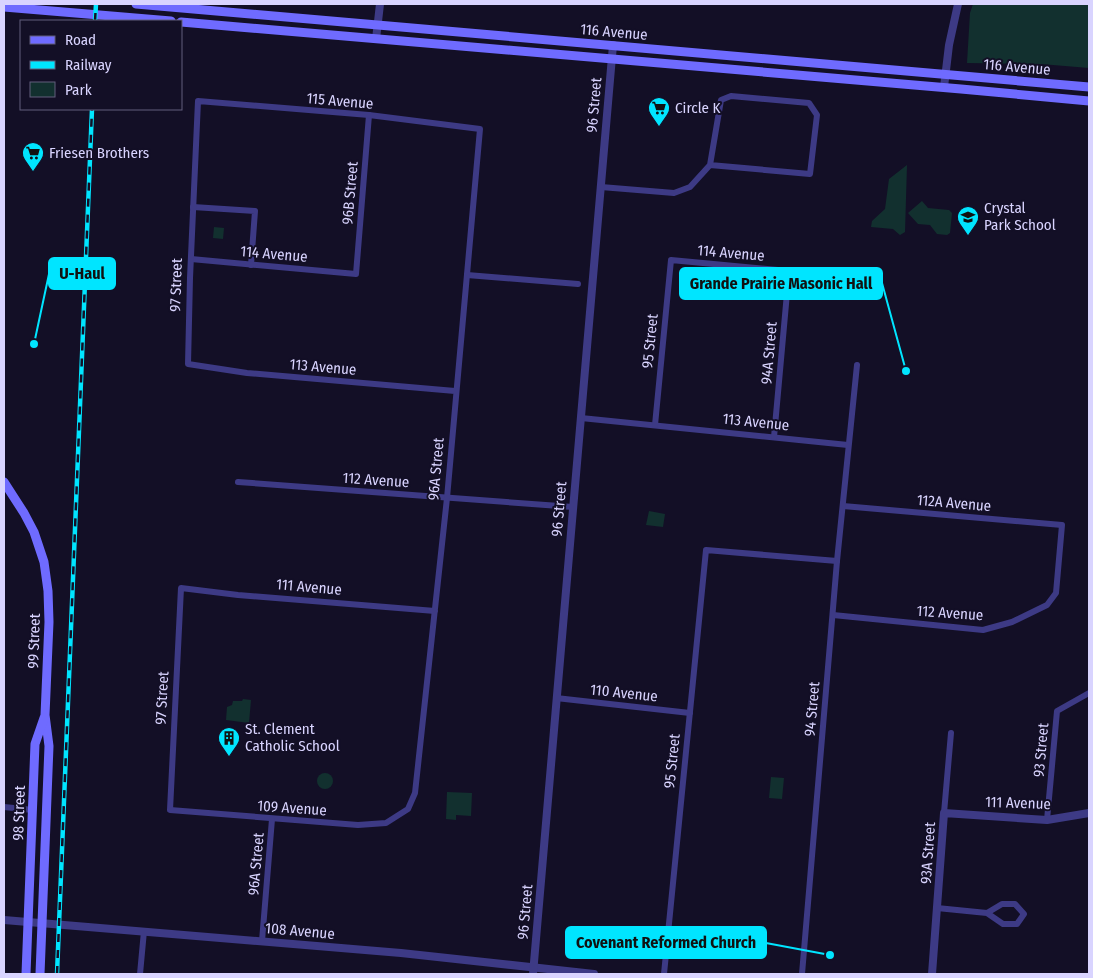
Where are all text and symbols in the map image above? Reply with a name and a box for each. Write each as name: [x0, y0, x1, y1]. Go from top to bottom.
legend: [20, 20, 182, 110]
street label: 116 Avenue: [580, 20, 648, 44]
text: Road: [65, 31, 96, 49]
street label: 116 Avenue: [983, 55, 1051, 79]
text: Railway: [65, 56, 112, 74]
street label: 96 Street: [583, 77, 605, 133]
text: Park: [65, 81, 92, 99]
street label: 115 Avenue: [306, 89, 374, 113]
supermarket icon: Circle K: [647, 96, 671, 127]
place label: Circle K: [675, 99, 720, 117]
supermarket icon: Friesen Brothers: [21, 141, 45, 172]
place label: Friesen Brothers: [49, 144, 149, 162]
street label: 96B Street: [338, 161, 362, 225]
place label: Crystal Park School: [984, 199, 1056, 234]
school or university icon: Crystal Park School: [956, 205, 980, 236]
street label: 114 Avenue: [697, 241, 765, 265]
street label: 114 Avenue: [240, 242, 308, 266]
callout: U-Haul: [49, 258, 115, 289]
street label: 97 Street: [166, 258, 186, 312]
text: U-Haul: [59, 264, 105, 283]
callout: Grande Prairie Masonic Hall: [680, 268, 882, 299]
text: Grande Prairie Masonic Hall: [690, 274, 873, 293]
street label: 95 Street: [638, 313, 662, 369]
street label: 94A Street: [757, 321, 781, 385]
street label: 113 Avenue: [289, 355, 357, 379]
street label: 113 Avenue: [722, 410, 790, 434]
street label: 96A Street: [424, 437, 448, 501]
street label: 112 Avenue: [342, 469, 410, 491]
street label: 96 Street: [548, 481, 570, 537]
street label: 112A Avenue: [916, 491, 992, 515]
street label: 111 Avenue: [275, 575, 343, 599]
street label: 112 Avenue: [916, 602, 984, 624]
street label: 99 Street: [24, 613, 44, 669]
street label: 97 Street: [152, 671, 172, 725]
street label: 110 Avenue: [589, 681, 659, 705]
street label: 94 Street: [801, 681, 823, 737]
place label: St. Clement Catholic School: [245, 720, 340, 755]
street label: 93 Street: [1030, 722, 1052, 778]
building icon: St. Clement Catholic School: [217, 726, 241, 757]
street label: 95 Street: [660, 733, 684, 789]
street label: 98 Street: [9, 785, 29, 841]
street label: 111 Avenue: [985, 793, 1051, 813]
street label: 109 Avenue: [257, 797, 327, 819]
street label: 93A Street: [917, 821, 939, 885]
street label: 96A Street: [244, 832, 268, 896]
street label: 96 Street: [514, 884, 536, 940]
street label: 108 Avenue: [264, 919, 336, 943]
callout: Covenant Reformed Church: [566, 927, 766, 958]
text: Covenant Reformed Church: [576, 933, 756, 952]

